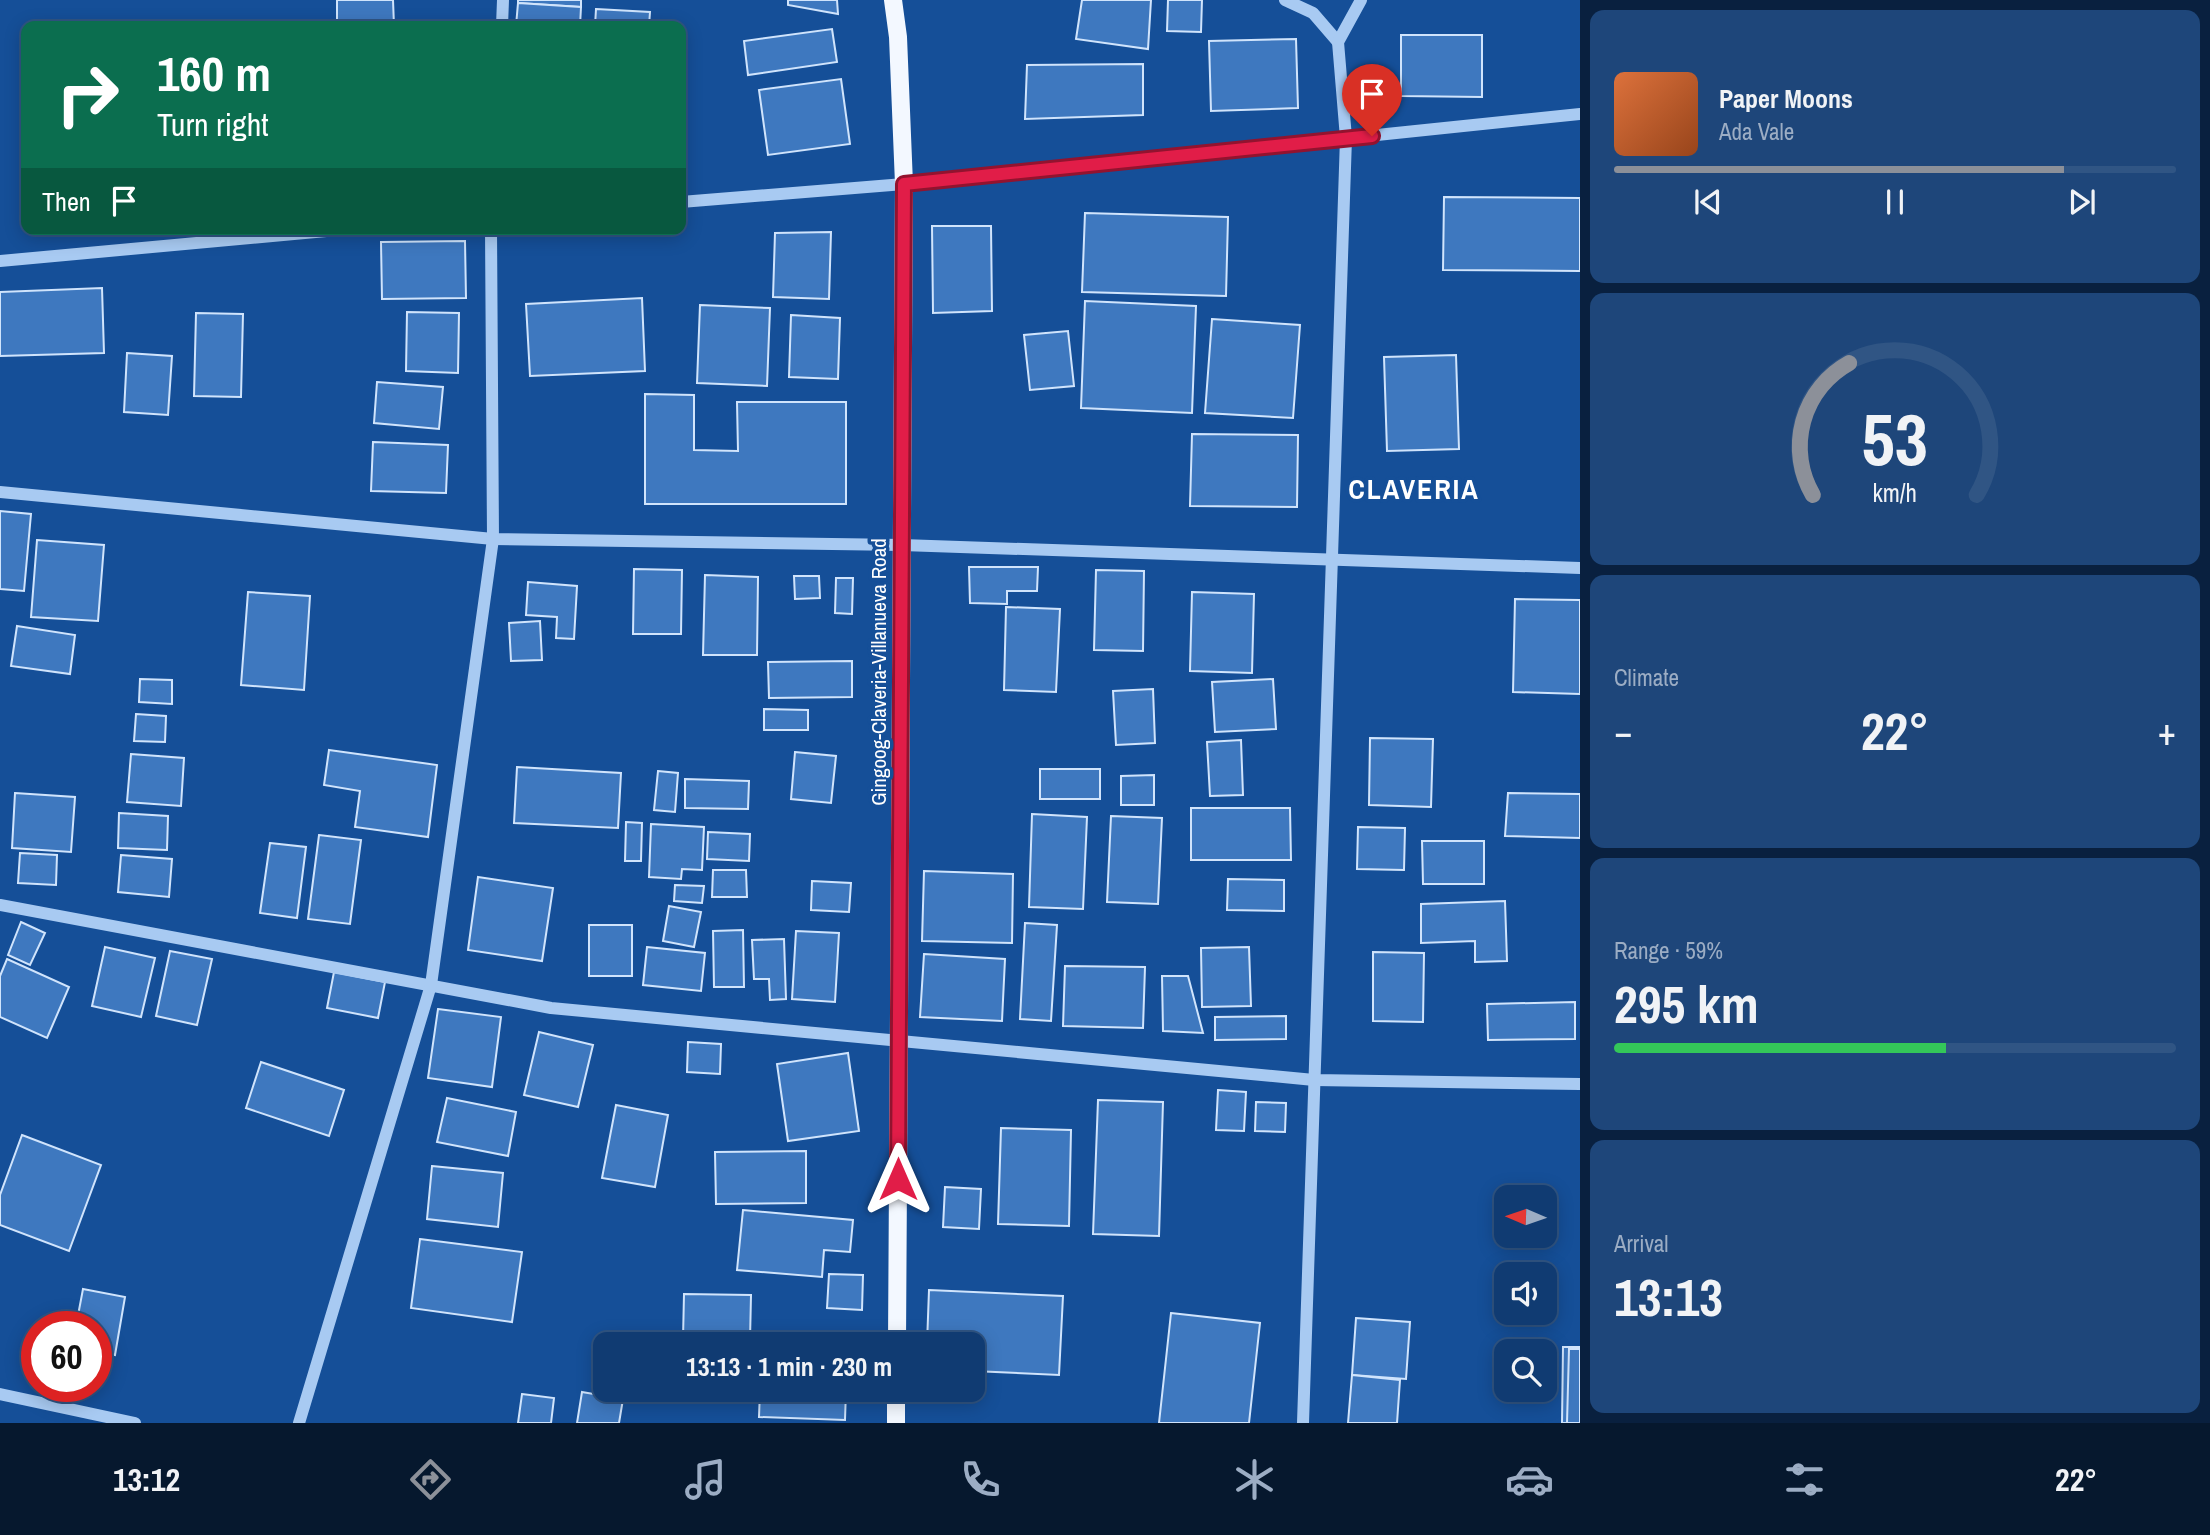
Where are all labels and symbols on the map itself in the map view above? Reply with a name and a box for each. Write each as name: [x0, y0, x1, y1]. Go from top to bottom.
pin: [1342, 64, 1402, 136]
district label: CLAVERIA: [1348, 470, 1480, 508]
street label: Gingoog-Claveria-Villanueva Road: [864, 538, 893, 806]
position arrow: [861, 1142, 935, 1216]
north arrow: [1494, 1185, 1558, 1248]
speed limit sign: 60: [21, 1311, 112, 1402]

